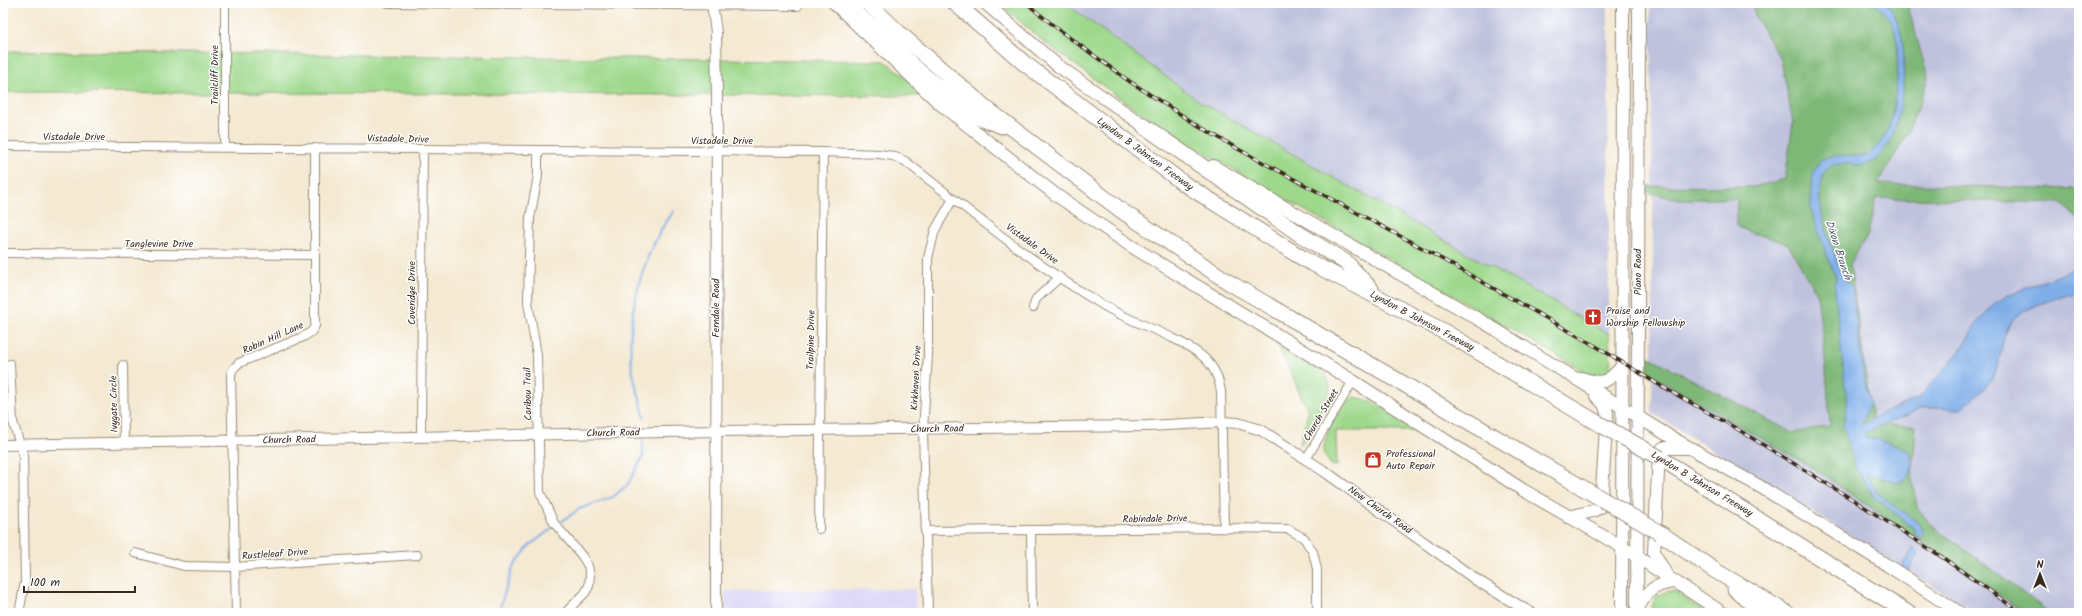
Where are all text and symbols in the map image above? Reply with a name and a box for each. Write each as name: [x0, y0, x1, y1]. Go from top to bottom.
street label: Trailcliff Drive: [207, 45, 223, 105]
street label: Lyndon B Johnson Freeway: [1093, 113, 1197, 195]
street label: Vistadale Drive: [43, 129, 106, 145]
street label: Vistadale Drive: [367, 130, 430, 148]
street label: Vistadale Drive: [691, 133, 754, 149]
water label: Dixon Branch: [1820, 218, 1856, 283]
street label: Vistadale Drive: [1002, 219, 1062, 269]
street label: Tanglevine Drive: [125, 236, 194, 252]
street label: Plano Road: [1630, 248, 1646, 295]
street label: Coveridge Drive: [404, 260, 420, 325]
street label: Ferndale Road: [708, 277, 724, 338]
street label: Lyndon B Johnson Freeway: [1367, 287, 1477, 356]
place label: Praise and Worship Fellowship: [1606, 303, 1685, 331]
church icon: Praise and Worship Fellowship: [1583, 307, 1603, 327]
street label: Trailpine Drive: [802, 309, 820, 370]
street label: Robin Hill Lane: [240, 317, 307, 359]
street label: Kirkhaven Drive: [906, 344, 926, 411]
street label: Caribou Trail: [520, 367, 536, 421]
street label: Ivygate Circle: [105, 375, 122, 433]
street label: Church Street: [1299, 386, 1343, 444]
street label: Church Road: [910, 421, 965, 437]
street label: Church Road: [586, 425, 641, 441]
street label: Church Road: [262, 432, 317, 448]
place label: Professional Auto Repair: [1386, 446, 1436, 474]
street label: Lyndon B Johnson Freeway: [1648, 447, 1756, 521]
shop icon: Professional Auto Repair: [1363, 450, 1383, 470]
street label: New Church Road: [1345, 482, 1416, 539]
street label: Robindale Drive: [1122, 510, 1188, 528]
street label: Rustleleaf Drive: [242, 544, 309, 564]
north arrow: [2020, 554, 2060, 594]
text: N: [2037, 556, 2044, 574]
scale bar: [24, 568, 135, 594]
text: 100 m: [30, 573, 61, 592]

